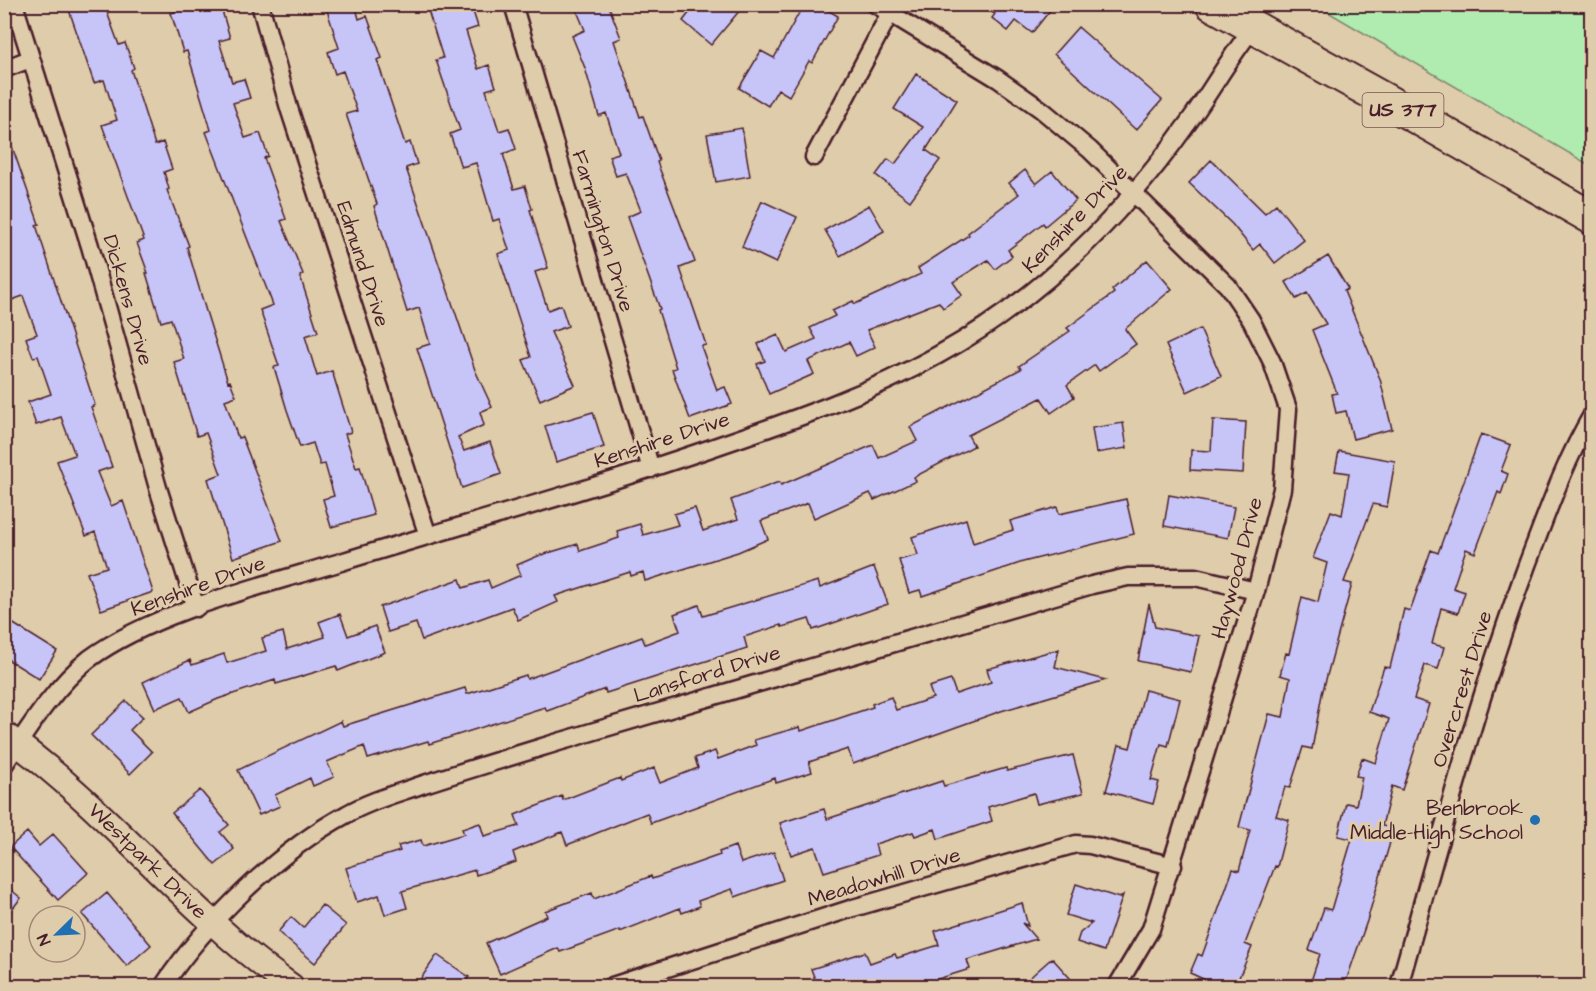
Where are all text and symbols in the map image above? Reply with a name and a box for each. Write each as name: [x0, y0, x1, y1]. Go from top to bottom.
road number: US 377: [1362, 93, 1444, 127]
street label: Farmington Drive: [563, 147, 641, 316]
street label: Kenshire Drive: [1016, 158, 1134, 280]
street label: Edmund Drive: [329, 197, 397, 331]
street label: Dickens Drive: [96, 231, 160, 369]
street label: Kenshire Drive: [591, 404, 733, 476]
street label: Haywood Drive: [1204, 494, 1272, 642]
street label: Kenshire Drive: [127, 548, 269, 624]
street label: Overcrest Drive: [1424, 607, 1500, 771]
street label: Lansford Drive: [630, 638, 784, 710]
place label: Benbrook Middle-High School: [1350, 794, 1523, 849]
street label: Westpark Drive: [82, 796, 214, 926]
marker: Benbrook Middle-High School: [1528, 813, 1542, 827]
street label: Meadowhill Drive: [804, 840, 964, 914]
north arrow: [27, 904, 87, 964]
text: N: [32, 931, 56, 949]

